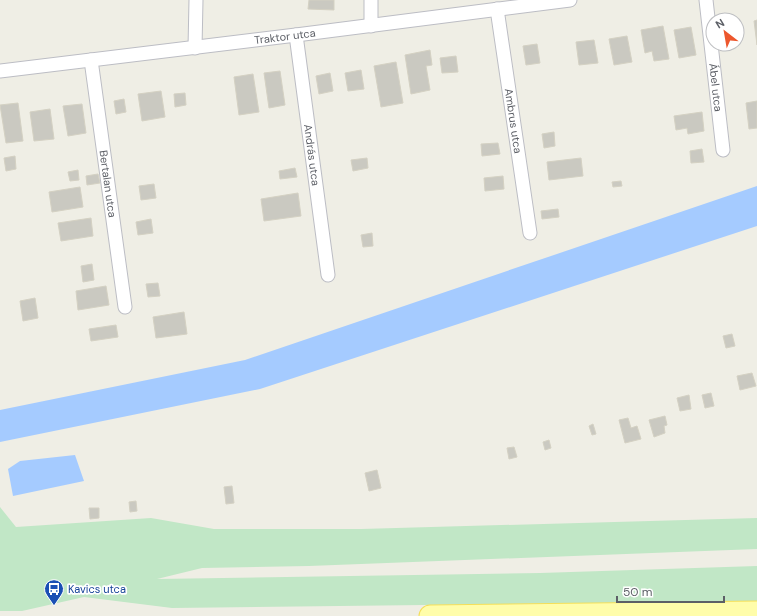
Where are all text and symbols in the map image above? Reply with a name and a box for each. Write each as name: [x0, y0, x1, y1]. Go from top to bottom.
north arrow: [705, 12, 745, 52]
text: N: [713, 15, 727, 31]
street label: Traktor utca: [253, 26, 316, 47]
street label: Ábel utca: [706, 63, 726, 112]
street label: Ambrus utca: [502, 87, 525, 154]
street label: András utca: [301, 123, 323, 187]
street label: Bertalan utca: [96, 149, 120, 218]
bus stop icon: Kavics utca: [43, 578, 65, 606]
scale bar: [617, 578, 724, 604]
place label: Kavics utca: [68, 582, 126, 596]
text: 50 m: [623, 584, 652, 600]

